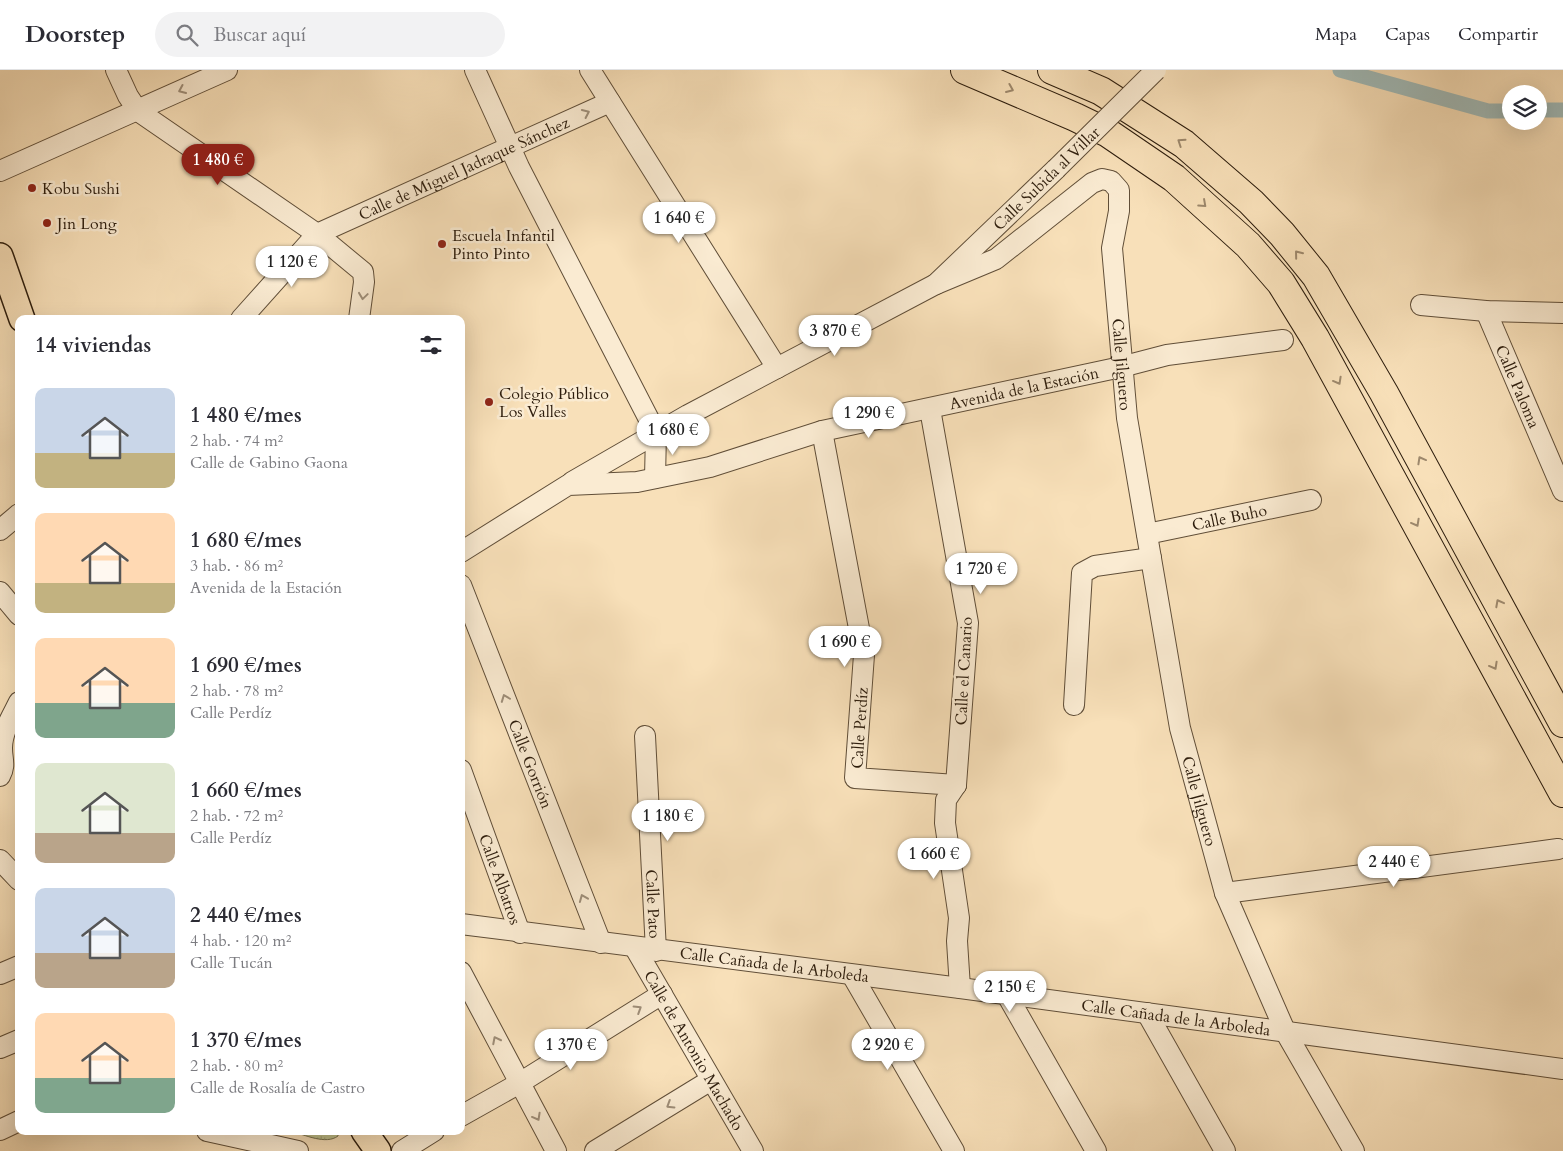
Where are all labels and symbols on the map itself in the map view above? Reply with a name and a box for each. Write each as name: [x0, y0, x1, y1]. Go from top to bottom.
one-way arrow: [178, 83, 187, 94]
one-way arrow: [1005, 83, 1014, 93]
one-way arrow: [581, 109, 590, 119]
street label: Calle de Miguel Jadraque Sánchez: [355, 112, 573, 226]
street label: Calle Subida al Villar: [988, 122, 1105, 236]
one-way arrow: [1177, 139, 1186, 149]
pin: 1 480 €: [172, 144, 264, 186]
place label: Kobu Sushi: [42, 178, 120, 200]
marker: Kobu Sushi: [26, 182, 38, 194]
one-way arrow: [1197, 198, 1206, 207]
pin: 1 640 €: [633, 202, 725, 244]
place label: Jin Long: [55, 213, 117, 235]
marker: Jin Long: [41, 217, 53, 229]
place label: Escuela Infantil Pinto Pinto: [452, 225, 555, 265]
marker: Escuela Infantil Pinto Pinto: [436, 238, 448, 250]
pin: 1 120 €: [246, 246, 338, 288]
one-way arrow: [1295, 250, 1304, 260]
one-way arrow: [358, 291, 368, 300]
pin: 3 870 €: [789, 314, 881, 357]
street label: Calle Jilguero: [1106, 318, 1136, 412]
street label: Calle Paloma: [1490, 342, 1545, 432]
street label: Avenida de la Estación: [947, 362, 1101, 415]
one-way arrow: [1332, 375, 1342, 384]
place label: Colegio Público Los Valles: [499, 383, 609, 423]
marker: Colegio Público Los Valles: [483, 396, 495, 408]
pin: 1 290 €: [823, 396, 915, 439]
pin: 1 680 €: [627, 414, 719, 456]
one-way arrow: [1418, 457, 1428, 466]
street label: Calle Buho: [1190, 499, 1269, 536]
one-way arrow: [1410, 518, 1420, 527]
pin: 1 720 €: [935, 552, 1027, 595]
one-way arrow: [1495, 599, 1505, 608]
street label: Calle el Canario: [950, 616, 978, 726]
pin: 1 690 €: [799, 626, 891, 668]
one-way arrow: [1487, 661, 1497, 670]
street label: Calle Perdíz: [846, 687, 874, 770]
one-way arrow: [501, 694, 511, 703]
street label: Calle Gorrión: [503, 716, 557, 812]
street label: Calle Jilguero: [1176, 754, 1222, 849]
pin: 1 180 €: [622, 800, 714, 842]
street label: Calle Albatros: [473, 831, 526, 928]
pin: 1 660 €: [888, 838, 980, 880]
pin: 2 440 €: [1348, 846, 1440, 888]
street label: Calle Pato: [640, 869, 665, 939]
one-way arrow: [579, 894, 590, 903]
street label: Calle Cañada de la Arboleda: [678, 942, 870, 988]
street label: Calle de Antonio Machado: [638, 966, 749, 1135]
pin: 2 150 €: [964, 970, 1056, 1013]
street label: Calle Cañada de la Arboleda: [1080, 994, 1272, 1042]
one-way arrow: [632, 1006, 641, 1015]
pin: 1 370 €: [525, 1028, 617, 1071]
pin: 2 920 €: [842, 1028, 934, 1071]
one-way arrow: [492, 1037, 502, 1046]
one-way arrow: [666, 1099, 675, 1109]
one-way arrow: [531, 1112, 541, 1121]

